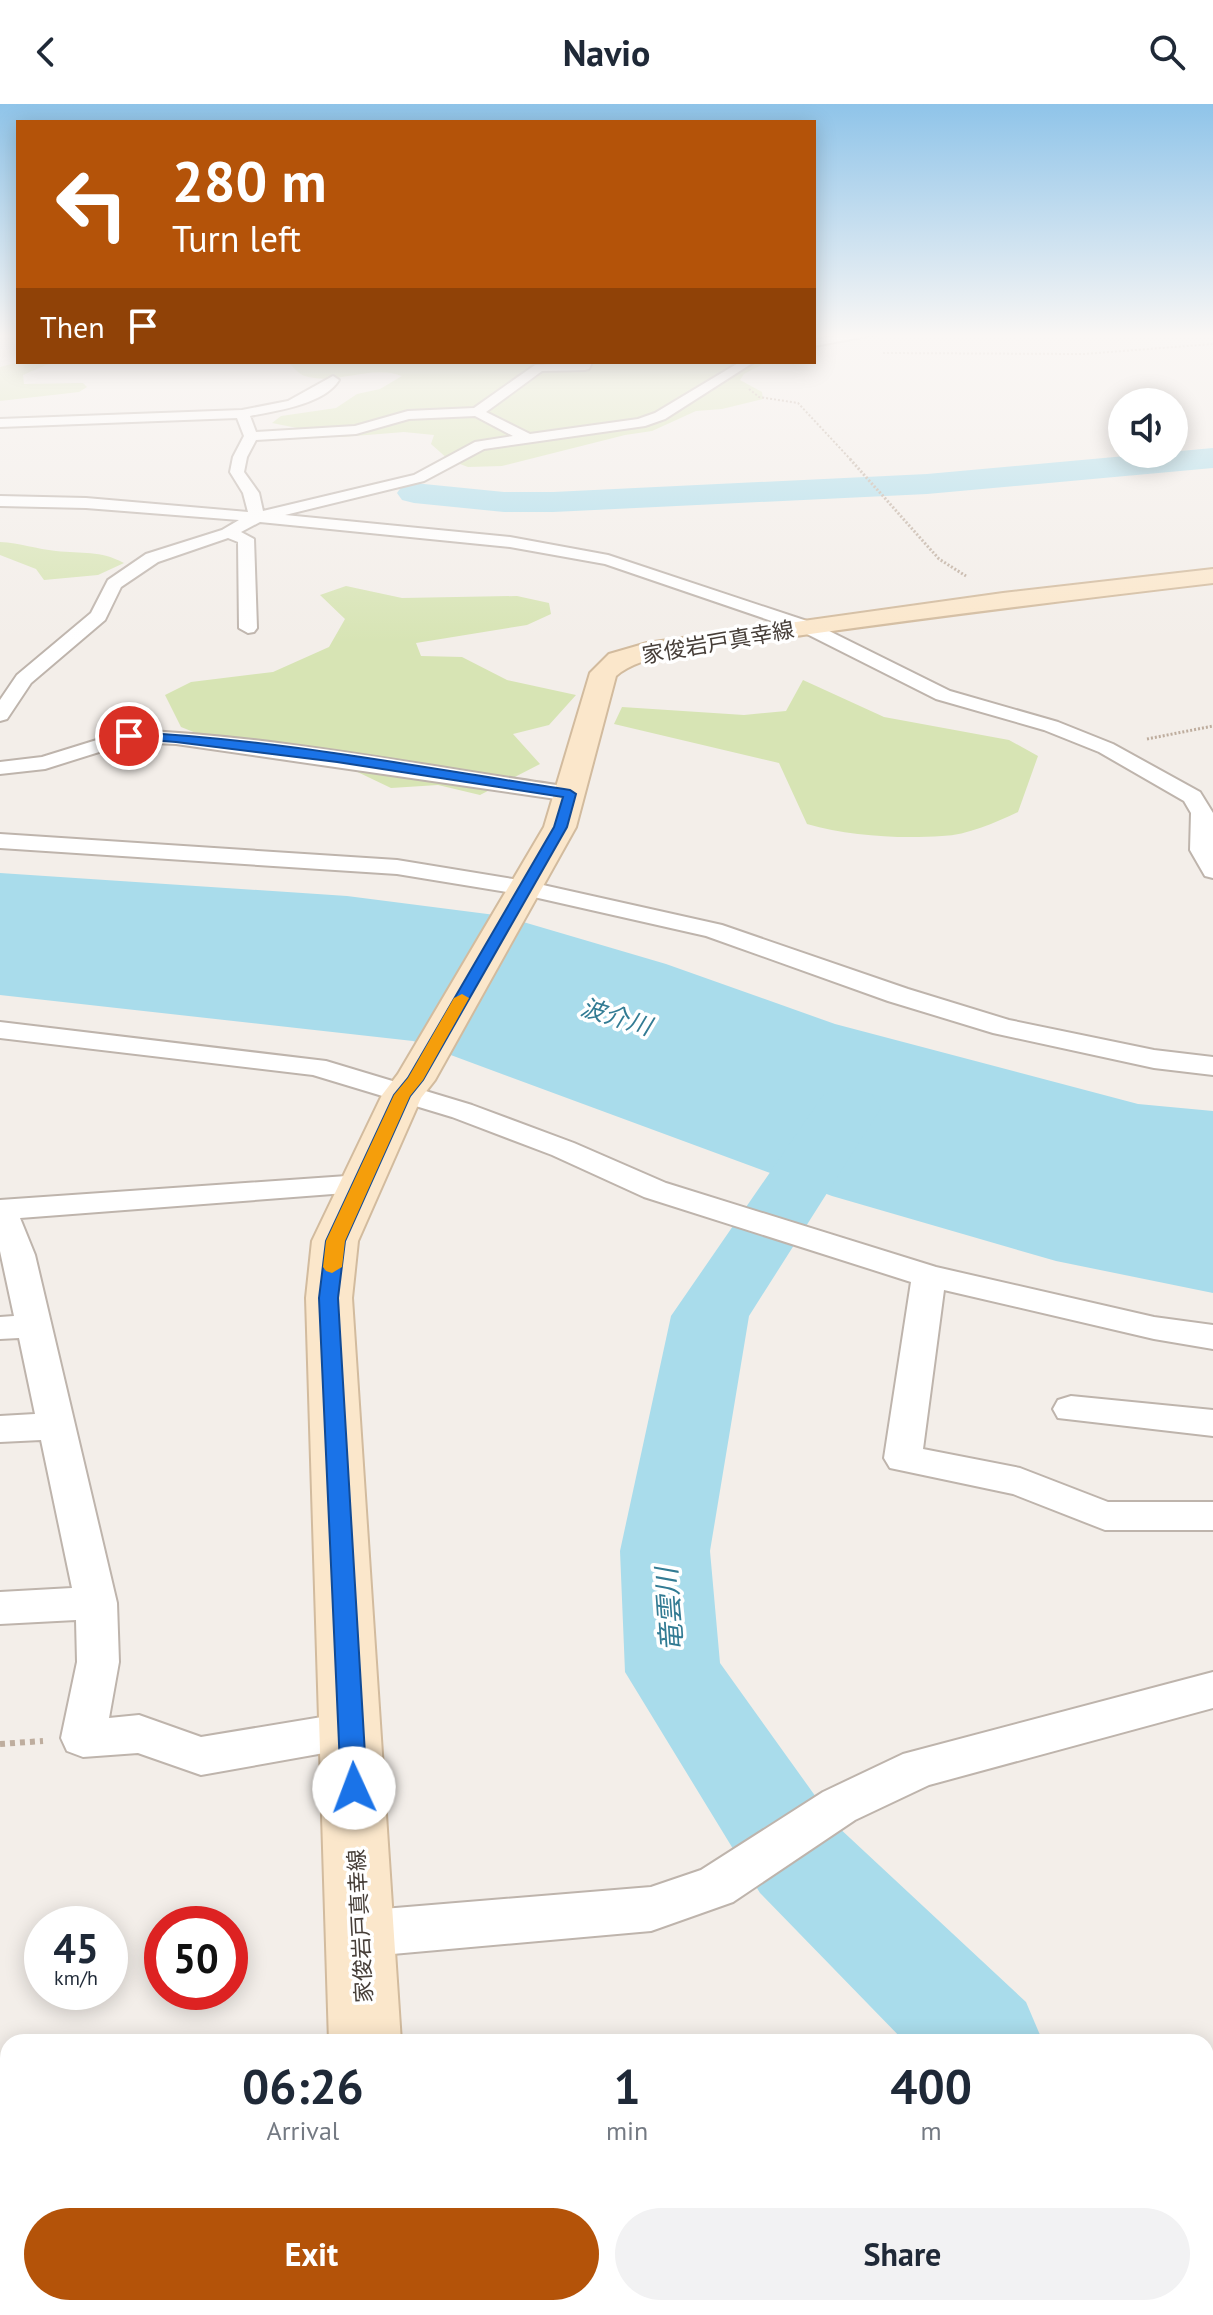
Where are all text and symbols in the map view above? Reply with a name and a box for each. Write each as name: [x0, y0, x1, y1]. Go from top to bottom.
text: Navio: [563, 29, 650, 76]
icon: back: [24, 30, 68, 74]
icon: search: [1145, 30, 1189, 74]
text: 280 m: [172, 145, 327, 217]
icon: left: [40, 152, 144, 256]
text: Turn left: [172, 215, 301, 262]
icon: arrive: [121, 304, 165, 348]
text: Then: [40, 307, 105, 346]
map controls: [1108, 388, 1188, 468]
button: sound: [1108, 388, 1188, 468]
street label: 家俊岩戸真幸線: [640, 615, 796, 669]
pin: [95, 702, 163, 770]
icon: arrive: [107, 714, 151, 758]
water label: 波介川: [577, 991, 658, 1043]
water label: 竜雲川: [647, 1564, 690, 1653]
position arrow: [312, 1746, 396, 1830]
street label: 家俊岩戸真幸線: [342, 1848, 378, 2004]
speed limit sign: 50: [144, 1906, 248, 2010]
text: 45: [53, 1922, 99, 1974]
text: km/h: [54, 1965, 98, 1991]
text: 06:26: [242, 2055, 364, 2117]
text: 1: [613, 2055, 641, 2117]
text: 400: [890, 2055, 972, 2117]
text: Arrival: [267, 2114, 339, 2147]
text: min: [606, 2114, 648, 2147]
text: m: [921, 2114, 942, 2147]
button: Exit: [24, 2208, 599, 2300]
button: Share: [615, 2208, 1190, 2300]

